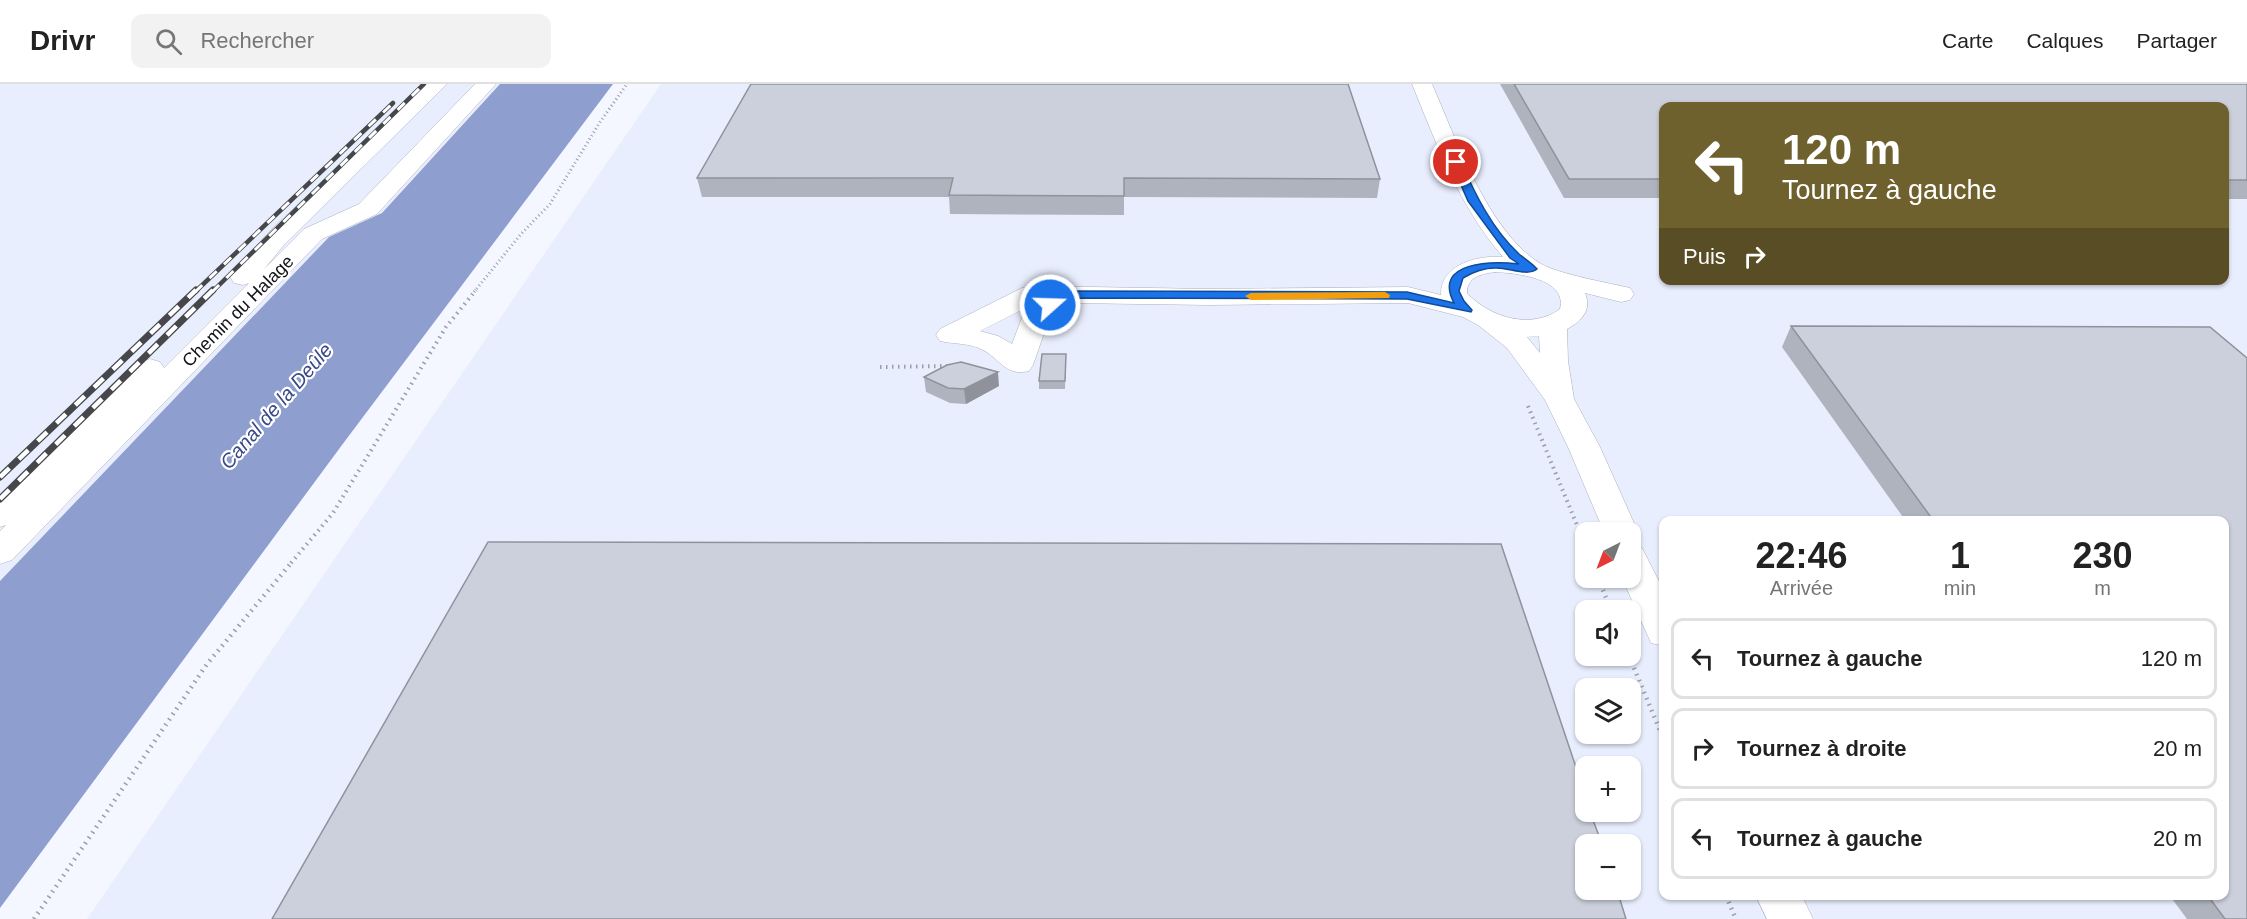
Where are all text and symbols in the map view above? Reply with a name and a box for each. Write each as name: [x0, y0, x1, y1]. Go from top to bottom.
search box: [131, 14, 551, 68]
text: Drivr: [30, 25, 95, 56]
icon: search: [152, 25, 185, 58]
text: Rechercher: [200, 28, 314, 53]
text: Carte: [1942, 29, 1993, 52]
text: Calques: [2026, 29, 2103, 52]
text: Partager: [2136, 29, 2217, 52]
icon: left: [1683, 126, 1761, 204]
text: 120 m: [1782, 126, 1901, 173]
pin: [1430, 136, 1481, 187]
icon: arrive: [1439, 145, 1472, 178]
text: Tournez à gauche: [1782, 175, 1997, 205]
icon: right: [1738, 240, 1771, 273]
text: Puis: [1683, 244, 1726, 269]
street label: Chemin du Halage: [178, 251, 298, 371]
position arrow: [1018, 273, 1082, 337]
water label: Canal de la Deûle: [216, 339, 336, 473]
north arrow: [1575, 522, 1641, 588]
map controls: [1575, 522, 1641, 900]
text: 22:46: [1755, 535, 1847, 576]
text: 1: [1950, 535, 1970, 576]
text: 230: [2072, 535, 2133, 576]
text: Arrivée: [1770, 577, 1833, 599]
text: min: [1944, 577, 1976, 599]
text: m: [2094, 577, 2111, 599]
button: sound: [1575, 600, 1641, 666]
icon: left: [1686, 642, 1719, 675]
text: Tournez à gauche: [1737, 646, 1922, 671]
text: 120 m: [2141, 646, 2202, 671]
button: layers: [1575, 678, 1641, 744]
icon: right: [1686, 732, 1719, 765]
text: Tournez à droite: [1737, 736, 1907, 761]
text: 20 m: [2153, 736, 2202, 761]
button: +: [1575, 756, 1641, 822]
icon: left: [1686, 822, 1719, 855]
text: Tournez à gauche: [1737, 826, 1922, 851]
text: 20 m: [2153, 826, 2202, 851]
button: −: [1575, 834, 1641, 900]

